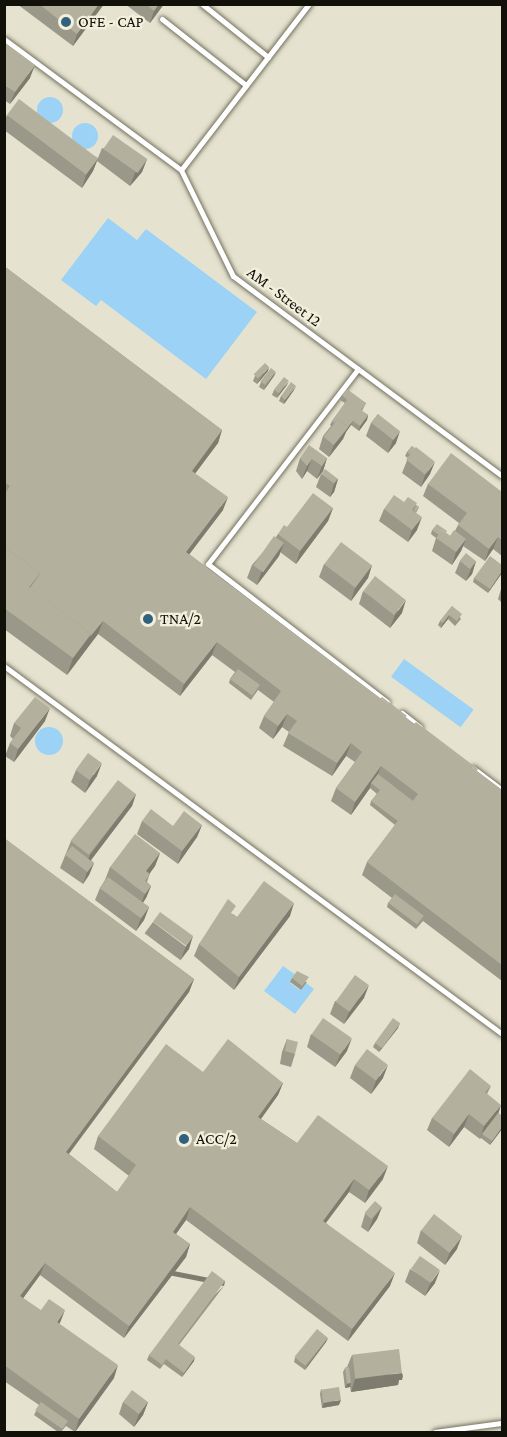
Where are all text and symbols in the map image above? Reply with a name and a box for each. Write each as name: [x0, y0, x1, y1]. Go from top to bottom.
place label: OFE - CAP: [78, 12, 144, 32]
marker: OFE - CAP: [59, 15, 73, 29]
street label: AM - Street 12: [243, 263, 325, 331]
place label: TNA/2: [160, 609, 201, 629]
marker: TNA/2: [141, 612, 155, 626]
place label: ACC/2: [196, 1129, 237, 1149]
marker: ACC/2: [177, 1132, 191, 1146]

